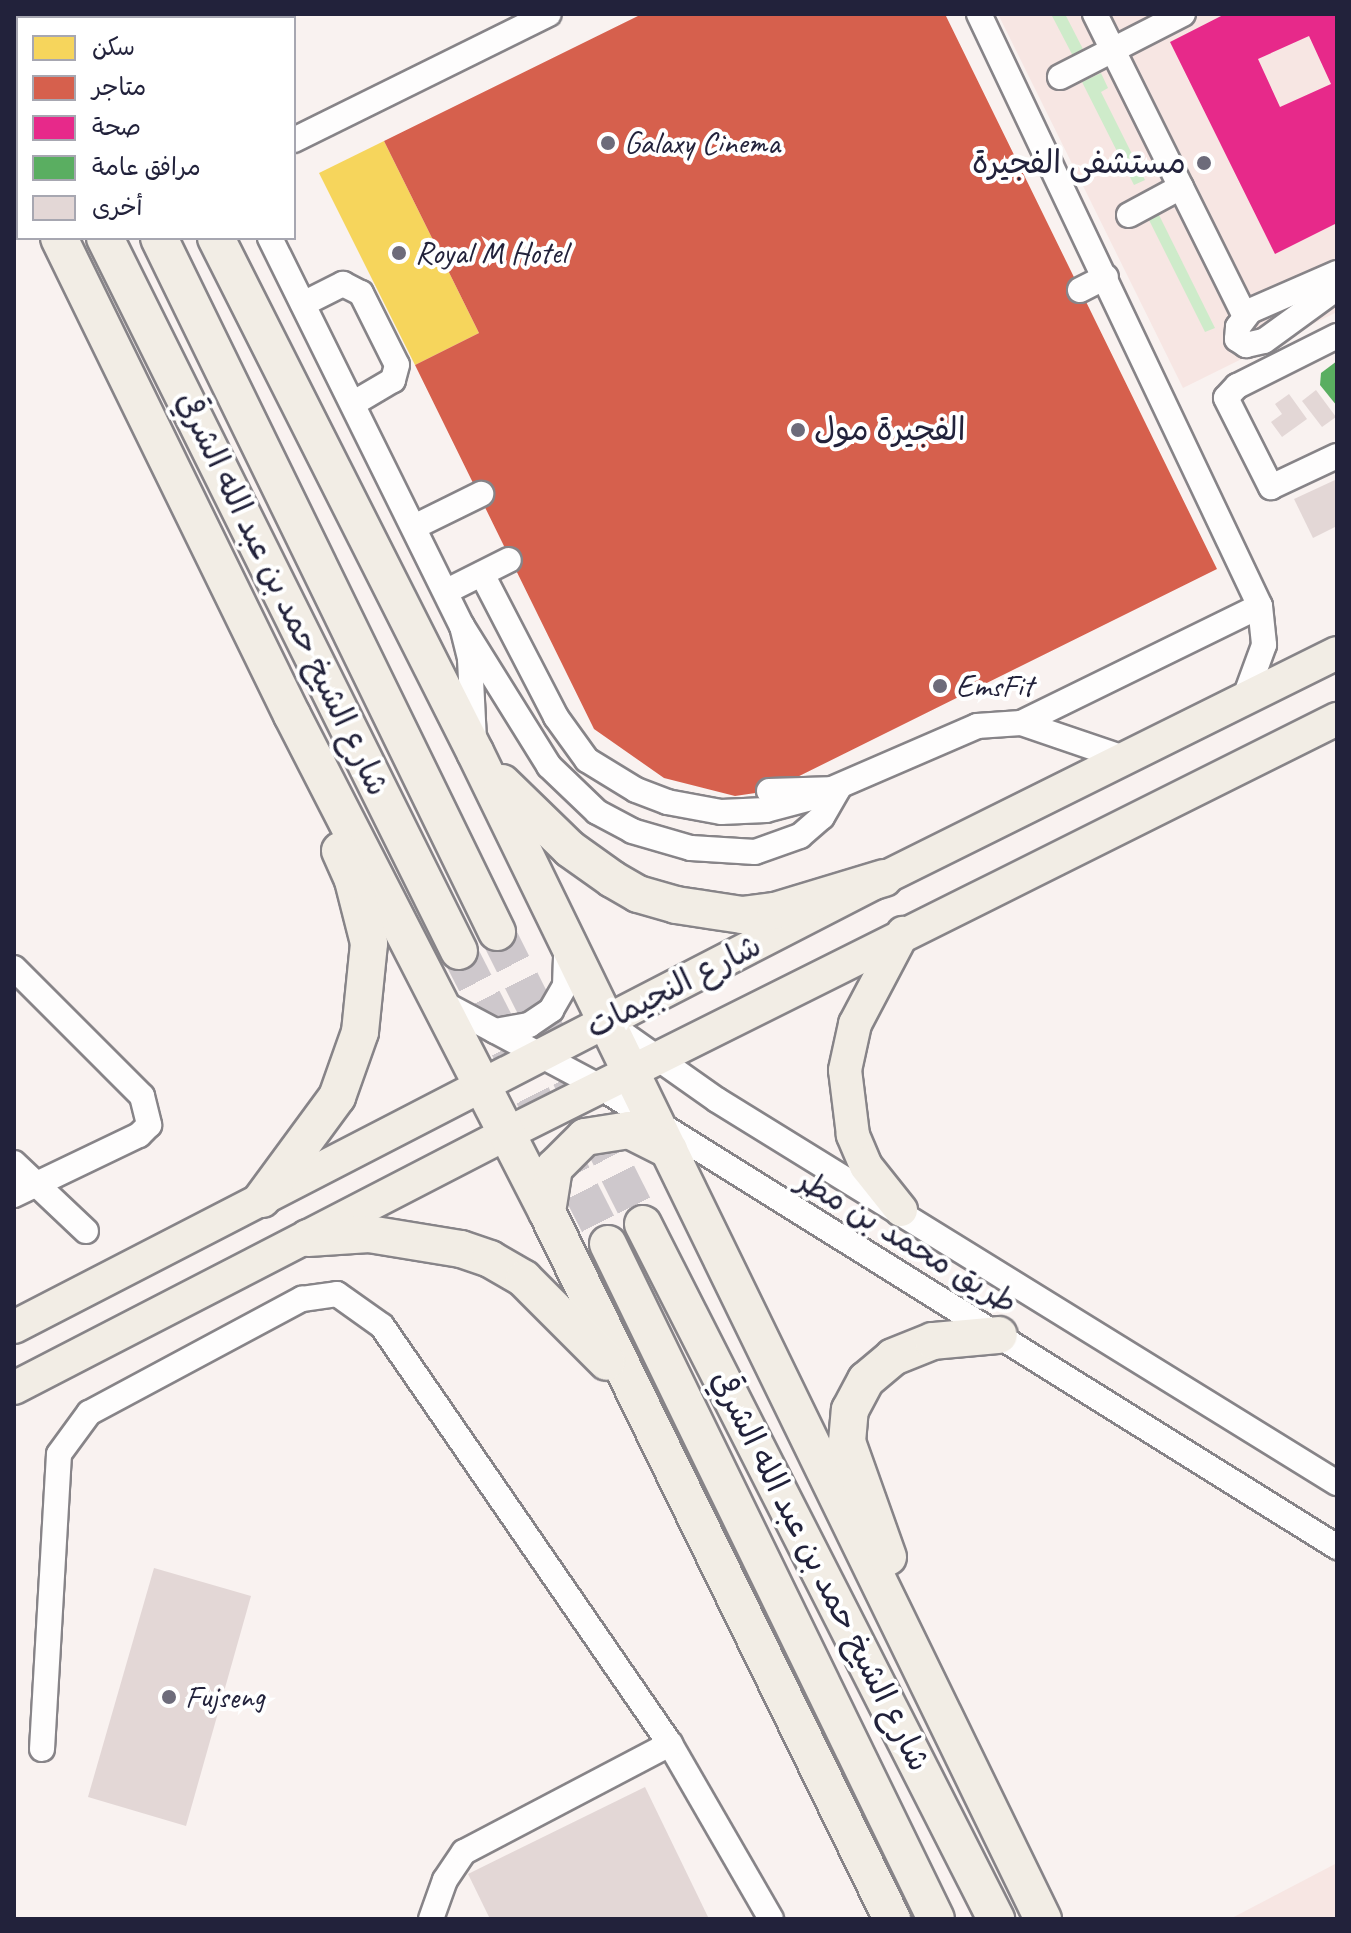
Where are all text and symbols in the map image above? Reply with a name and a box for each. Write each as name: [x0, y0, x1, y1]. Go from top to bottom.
legend: [16, 16, 296, 240]
text: سكن: [92, 32, 135, 62]
text: متاجر: [92, 72, 146, 102]
text: صحة: [92, 112, 141, 142]
place label: Galaxy Cinema: [624, 124, 780, 162]
marker: Galaxy Cinema: [599, 134, 617, 152]
place label: مستشفى الفجيرة: [972, 144, 1186, 182]
text: مرافق عامة: [92, 152, 201, 182]
marker: مستشفى الفجيرة: [1193, 152, 1215, 174]
text: أخرى: [92, 192, 143, 222]
place label: Royal M Hotel: [415, 234, 566, 272]
marker: Royal M Hotel: [390, 244, 408, 262]
street label: شارع الشيخ حمد بن عبد الله الشرقي: [167, 386, 397, 802]
place label: الفجيرة مول: [814, 411, 966, 449]
marker: الفجيرة مول: [789, 421, 807, 439]
place label: EmsFit: [956, 667, 1033, 705]
marker: EmsFit: [931, 677, 949, 695]
street label: شارع النجيمات: [580, 927, 768, 1047]
street label: طريق محمد بن مطر: [790, 1161, 1024, 1323]
street label: شارع الشيخ حمد بن عبد الله الشرقي: [702, 1364, 938, 1778]
place label: Fujseng: [185, 1678, 265, 1716]
marker: Fujseng: [160, 1688, 178, 1706]

